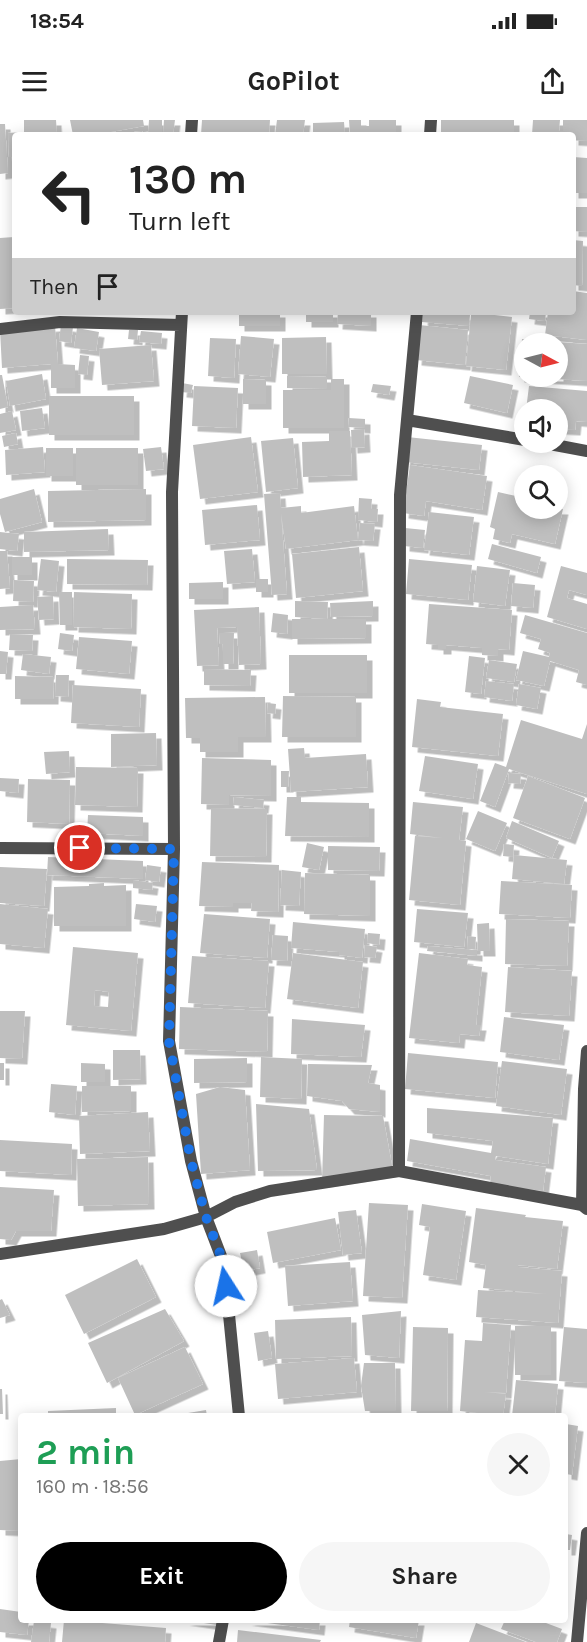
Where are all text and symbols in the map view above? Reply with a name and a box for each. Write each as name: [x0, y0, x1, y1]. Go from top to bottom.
text: 18:54: [30, 8, 84, 34]
icon: menu: [18, 65, 51, 98]
text: GoPilot: [247, 65, 340, 97]
icon: share: [536, 65, 569, 98]
text: 130 m: [129, 154, 247, 204]
icon: left: [30, 156, 108, 234]
text: Turn left: [129, 205, 230, 237]
icon: arrive: [91, 270, 124, 303]
text: Then: [30, 274, 79, 300]
north arrow: [514, 333, 568, 387]
map controls: [514, 333, 568, 519]
button: sound: [514, 399, 568, 453]
button: search: [514, 465, 568, 519]
pin: [54, 822, 105, 873]
icon: arrive: [63, 831, 96, 864]
position arrow: [194, 1254, 258, 1318]
text: 2 min: [36, 1431, 135, 1473]
button: close: [487, 1433, 550, 1496]
text: 160 m · 18:56: [36, 1475, 149, 1498]
button: Exit: [36, 1542, 287, 1611]
button: Share: [299, 1542, 550, 1611]

